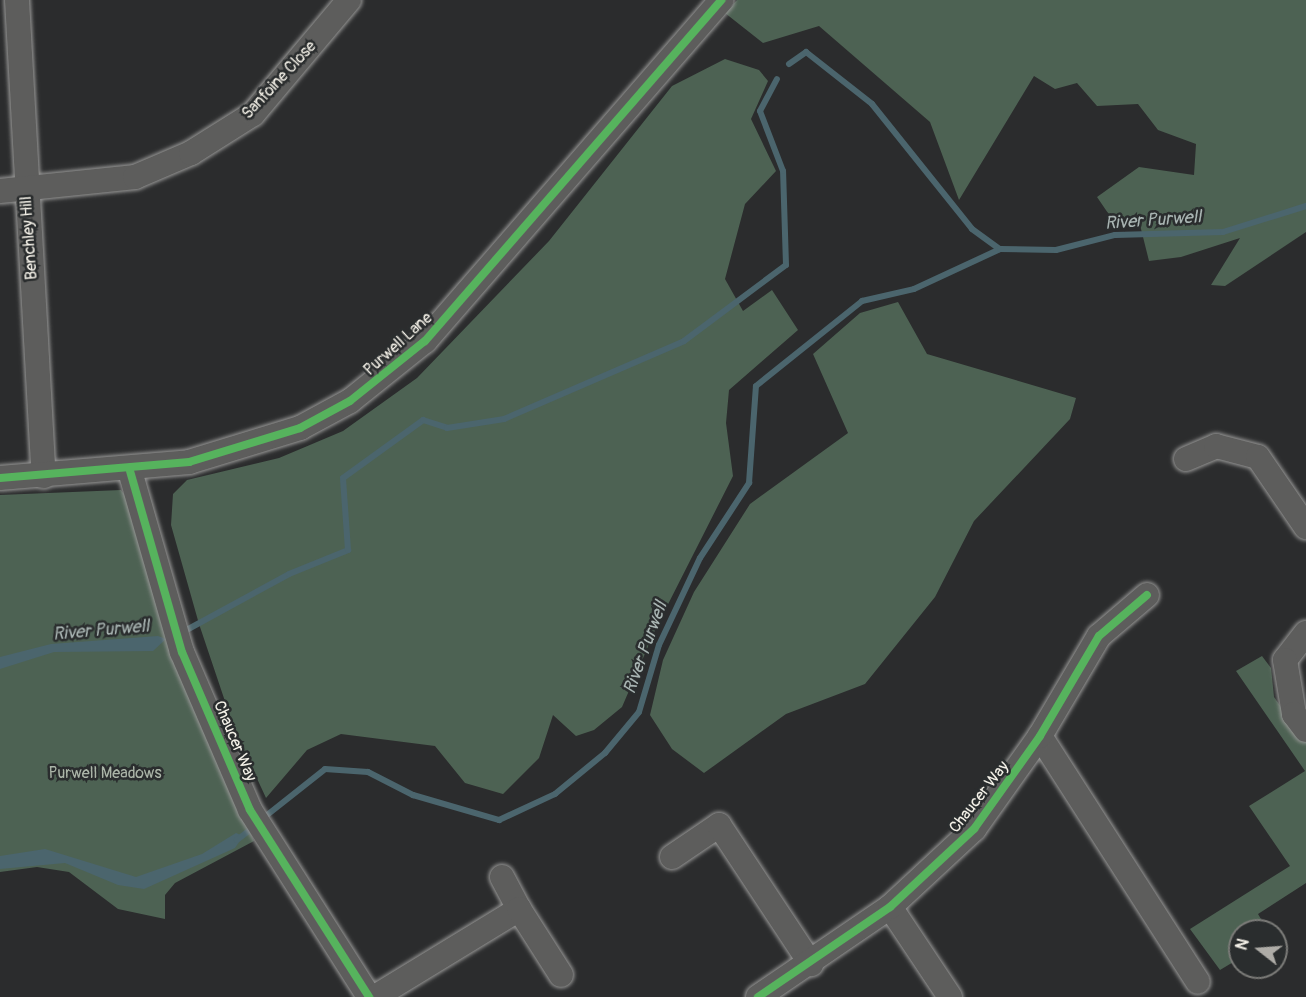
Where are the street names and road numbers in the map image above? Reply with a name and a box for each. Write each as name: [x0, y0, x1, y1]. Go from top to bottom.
street label: Sanfoine Close: [238, 37, 320, 123]
street label: Benchley Hill: [16, 195, 42, 281]
street label: Purwell Lane: [360, 308, 436, 380]
street label: Chaucer Way: [209, 698, 261, 784]
street label: Chaucer Way: [945, 757, 1013, 837]

